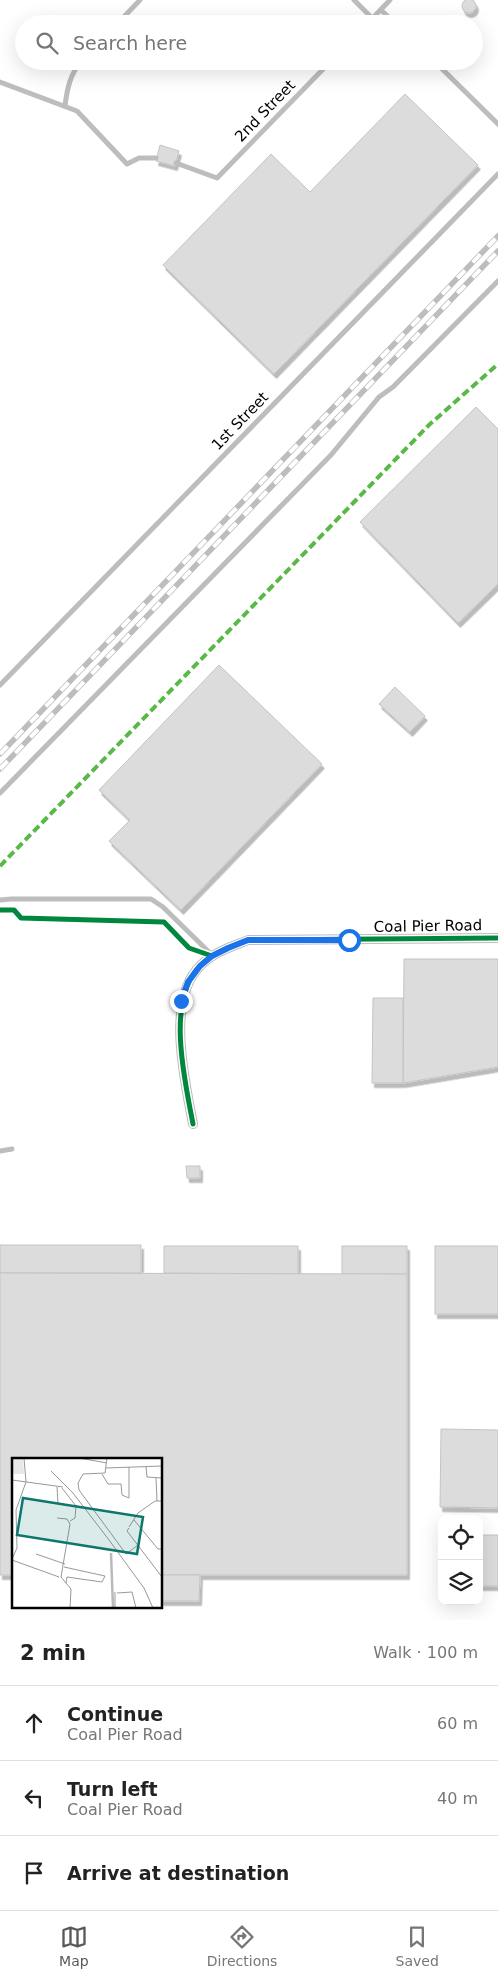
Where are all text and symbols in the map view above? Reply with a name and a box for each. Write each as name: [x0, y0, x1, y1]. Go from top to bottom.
search box: [15, 15, 483, 70]
icon: search: [33, 29, 61, 57]
text: Search here: [73, 32, 187, 54]
street label: 2nd Street: [231, 76, 299, 146]
street label: 1st Street: [208, 388, 272, 454]
street label: Coal Pier Road: [374, 916, 482, 936]
route start: [338, 929, 361, 952]
route end: [170, 990, 193, 1013]
inset map: [12, 1458, 162, 1608]
map controls: [438, 1515, 483, 1605]
button: locate: [438, 1515, 483, 1560]
button: layers: [438, 1560, 483, 1605]
text: 2 min: [20, 1641, 86, 1665]
text: Walk · 100 m: [373, 1643, 478, 1662]
text: Continue: [67, 1703, 163, 1725]
icon: ahead: [20, 1709, 48, 1737]
text: 60 m: [437, 1714, 478, 1733]
text: Coal Pier Road: [67, 1725, 183, 1744]
text: Turn left: [67, 1778, 158, 1800]
icon: left: [20, 1784, 48, 1812]
text: 40 m: [437, 1789, 478, 1808]
text: Coal Pier Road: [67, 1800, 183, 1819]
icon: arrive: [20, 1859, 48, 1887]
text: Arrive at destination: [67, 1862, 289, 1884]
tab: Map: [59, 1923, 89, 1969]
tab: Directions: [207, 1923, 277, 1969]
tab: Saved: [396, 1923, 439, 1969]

